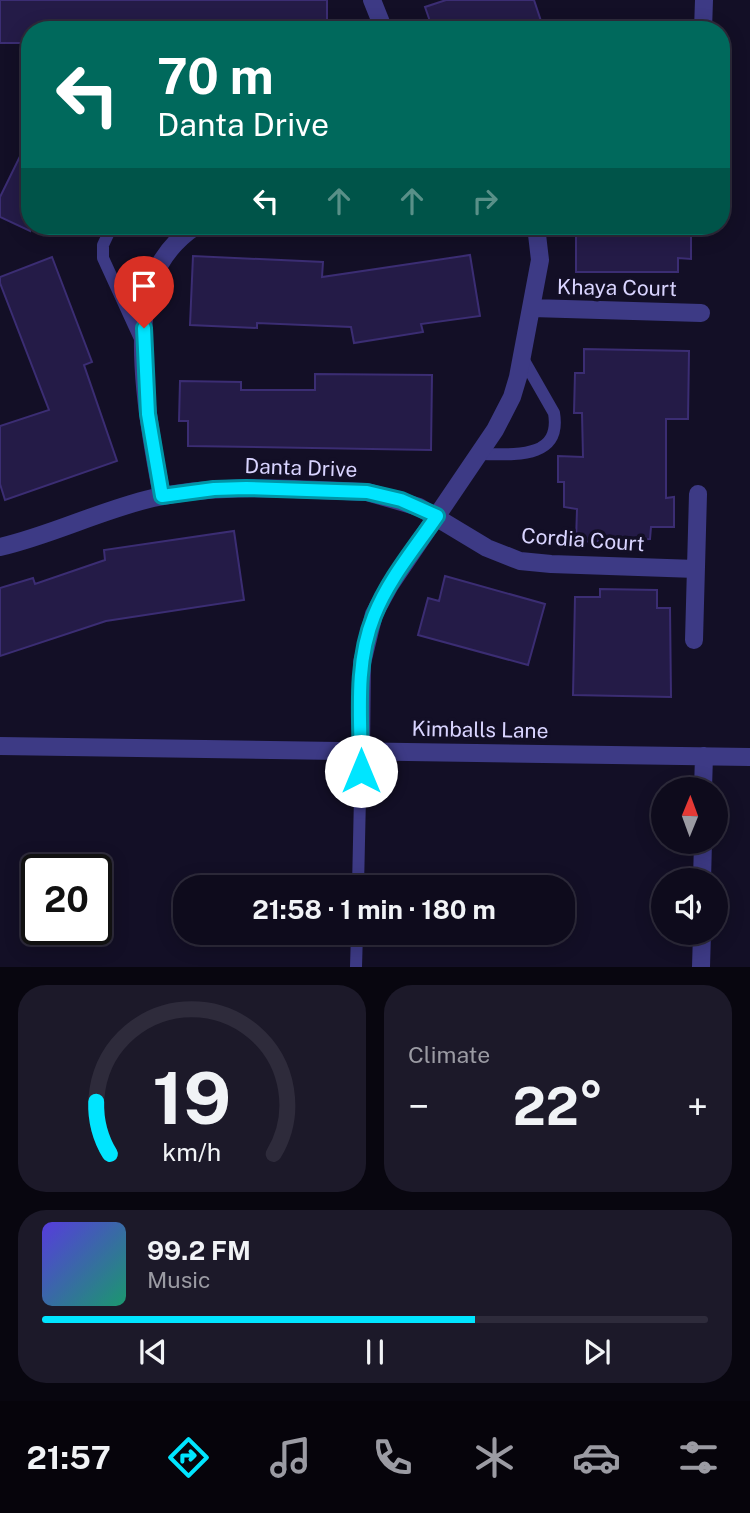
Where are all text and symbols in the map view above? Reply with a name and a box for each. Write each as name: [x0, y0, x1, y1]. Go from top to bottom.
text: 70 m: [157, 47, 274, 105]
icon: left: [42, 49, 133, 140]
text: Danta Drive: [157, 106, 329, 143]
icon: left: [247, 182, 285, 220]
icon: ahead: [320, 182, 358, 220]
icon: ahead: [393, 182, 431, 220]
icon: right: [466, 182, 504, 220]
pin: [114, 256, 174, 328]
icon: arrive: [125, 267, 163, 305]
street label: Khaya Court: [557, 274, 677, 301]
street label: Danta Drive: [244, 453, 358, 482]
street label: Cordia Court: [521, 523, 646, 556]
street label: Kimballs Lane: [411, 716, 549, 743]
position arrow: [324, 734, 398, 808]
north arrow: [651, 777, 728, 854]
map controls: [651, 777, 728, 945]
speed limit sign: 20: [21, 854, 112, 945]
button: sound: [651, 868, 728, 945]
text: 21:58 · 1 min · 180 m: [252, 894, 496, 925]
text: Climate: [408, 1041, 490, 1068]
text: 19: [152, 1056, 232, 1141]
text: 22°: [513, 1076, 603, 1137]
text: −: [408, 1084, 429, 1129]
text: +: [687, 1084, 708, 1129]
text: km/h: [163, 1137, 221, 1167]
text: 99.2 FM: [147, 1235, 251, 1266]
text: Music: [147, 1266, 211, 1293]
icon: previous: [134, 1333, 172, 1371]
icon: pause: [356, 1333, 394, 1371]
icon: next: [578, 1333, 616, 1371]
icon: directions: [164, 1433, 213, 1482]
icon: music: [266, 1433, 315, 1482]
icon: phone: [368, 1433, 417, 1482]
icon: climate: [470, 1433, 519, 1482]
icon: car: [572, 1433, 621, 1482]
icon: filters: [674, 1433, 723, 1482]
text: 21:57: [27, 1439, 111, 1476]

